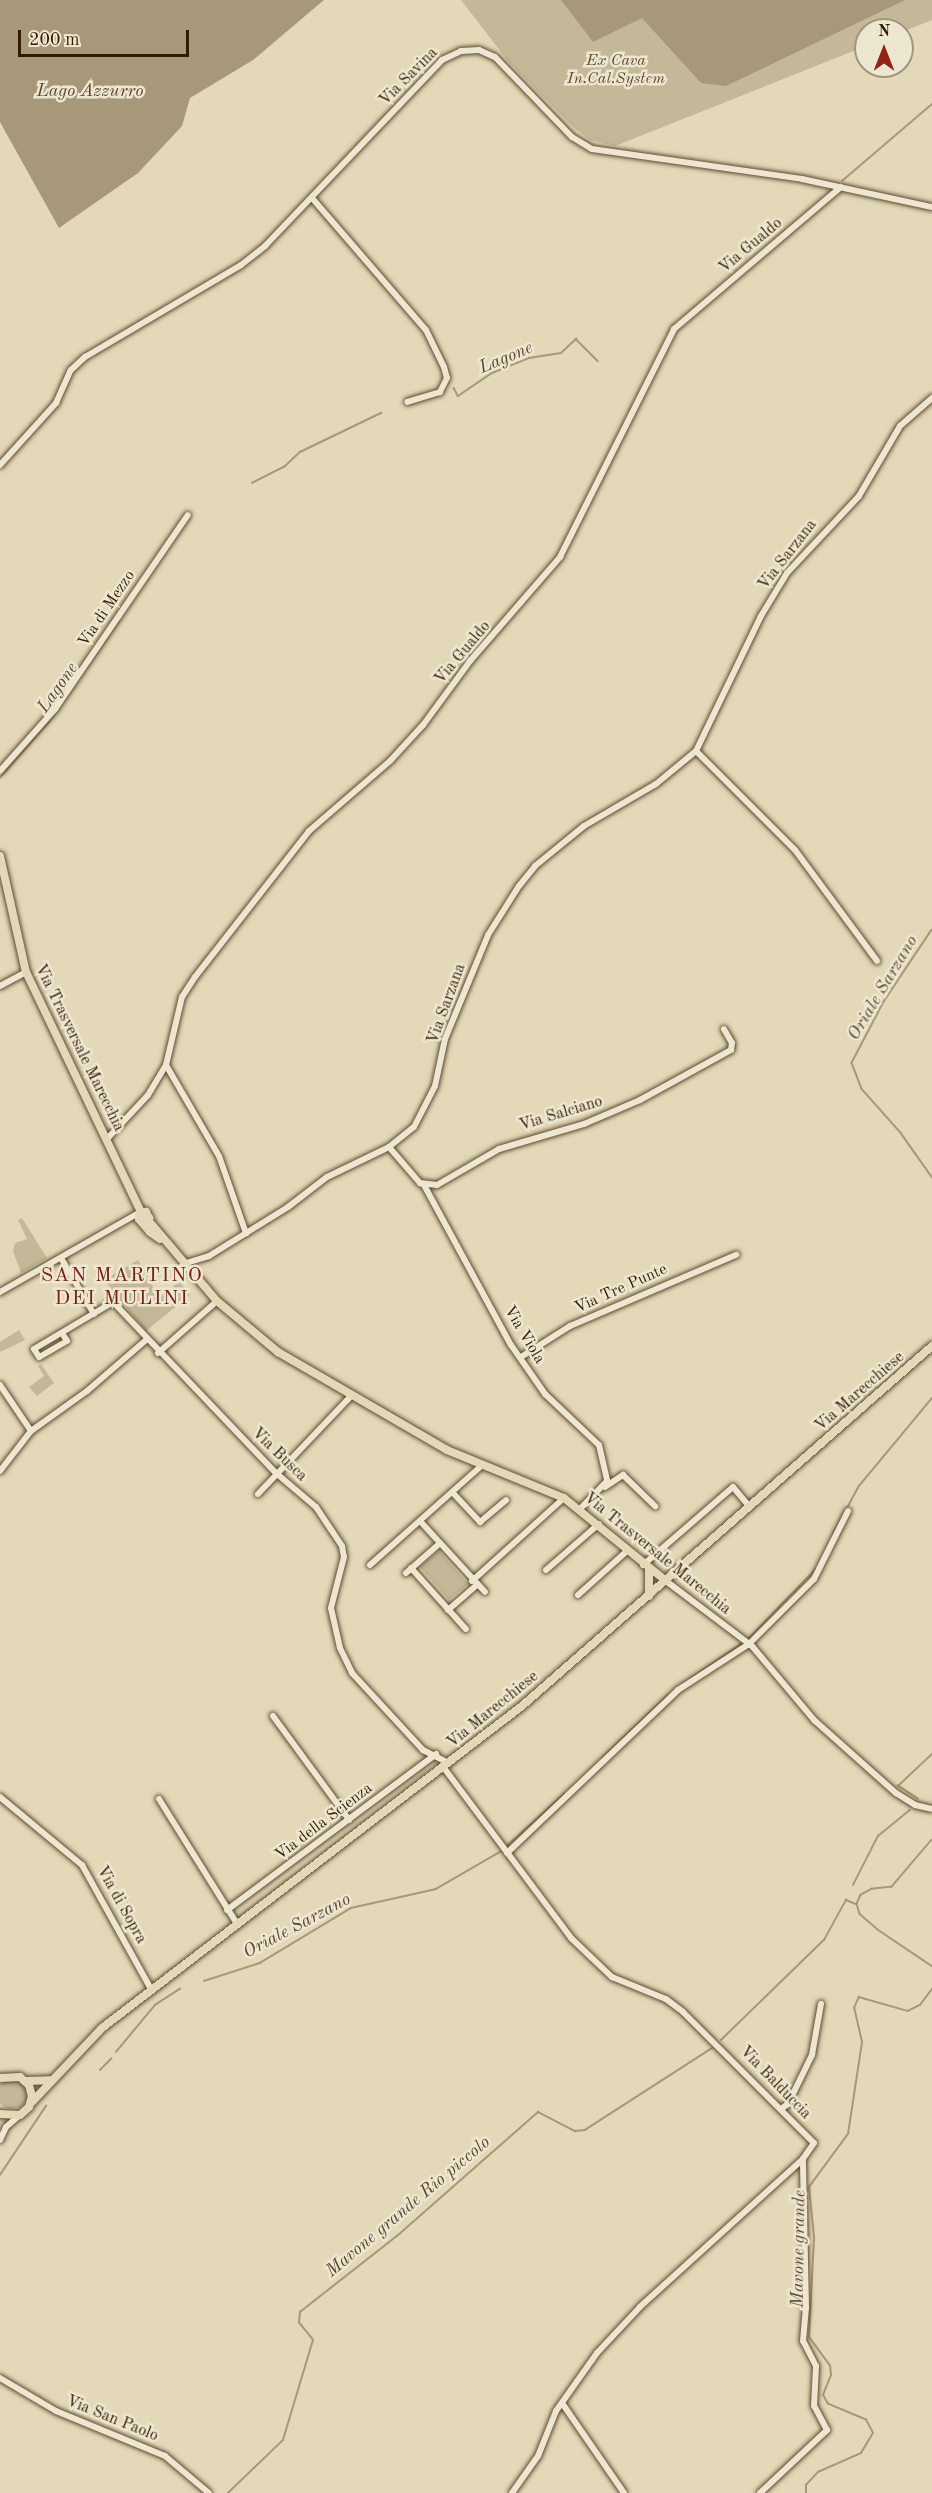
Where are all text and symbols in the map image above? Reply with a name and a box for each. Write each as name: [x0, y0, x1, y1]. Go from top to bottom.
scale bar: [21, 18, 192, 56]
north arrow: [854, 18, 914, 78]
text: N: [878, 24, 890, 40]
text: 200 m: [29, 31, 80, 49]
street label: Via Savina: [376, 44, 442, 110]
park label: Ex Cava In.Cal.System: [567, 51, 665, 89]
water label: Lago Azzurro: [37, 80, 143, 102]
street label: Via Gualdo: [715, 214, 787, 278]
water label: Lagone: [476, 337, 536, 379]
street label: Via Sarzana: [755, 516, 821, 594]
street label: Via di Mezzo: [74, 567, 140, 651]
street label: Via Gualdo: [431, 617, 495, 689]
water label: Lagone: [33, 659, 83, 717]
water label: Oriale Sarzano: [843, 932, 923, 1044]
street label: Via Trasversale Marecchia: [30, 961, 128, 1135]
street label: Via Sarzana: [424, 961, 470, 1047]
street label: Via Salciano: [517, 1092, 605, 1136]
street label: Via Tre Punte: [572, 1260, 670, 1318]
district label: SAN MARTINO DEI MULINI: [41, 1264, 203, 1311]
street label: Via Viola: [499, 1302, 549, 1368]
street label: Via Marecchiese: [811, 1348, 909, 1436]
street label: Via Busca: [247, 1424, 311, 1486]
street label: Via Trasversale Marecchia: [579, 1489, 735, 1619]
street label: Via Marecchiese: [443, 1667, 543, 1753]
street label: Via della Scienza: [271, 1779, 377, 1865]
street label: Via di Sopra: [92, 1863, 150, 1947]
water label: Oriale Sarzano: [240, 1889, 354, 1963]
street label: Via Balduccia: [735, 2042, 815, 2124]
water label: Mavone grande Rio piccolo: [321, 2132, 495, 2282]
water label: Mavone grande: [787, 2190, 811, 2308]
street label: Via San Paolo: [63, 2392, 161, 2446]

